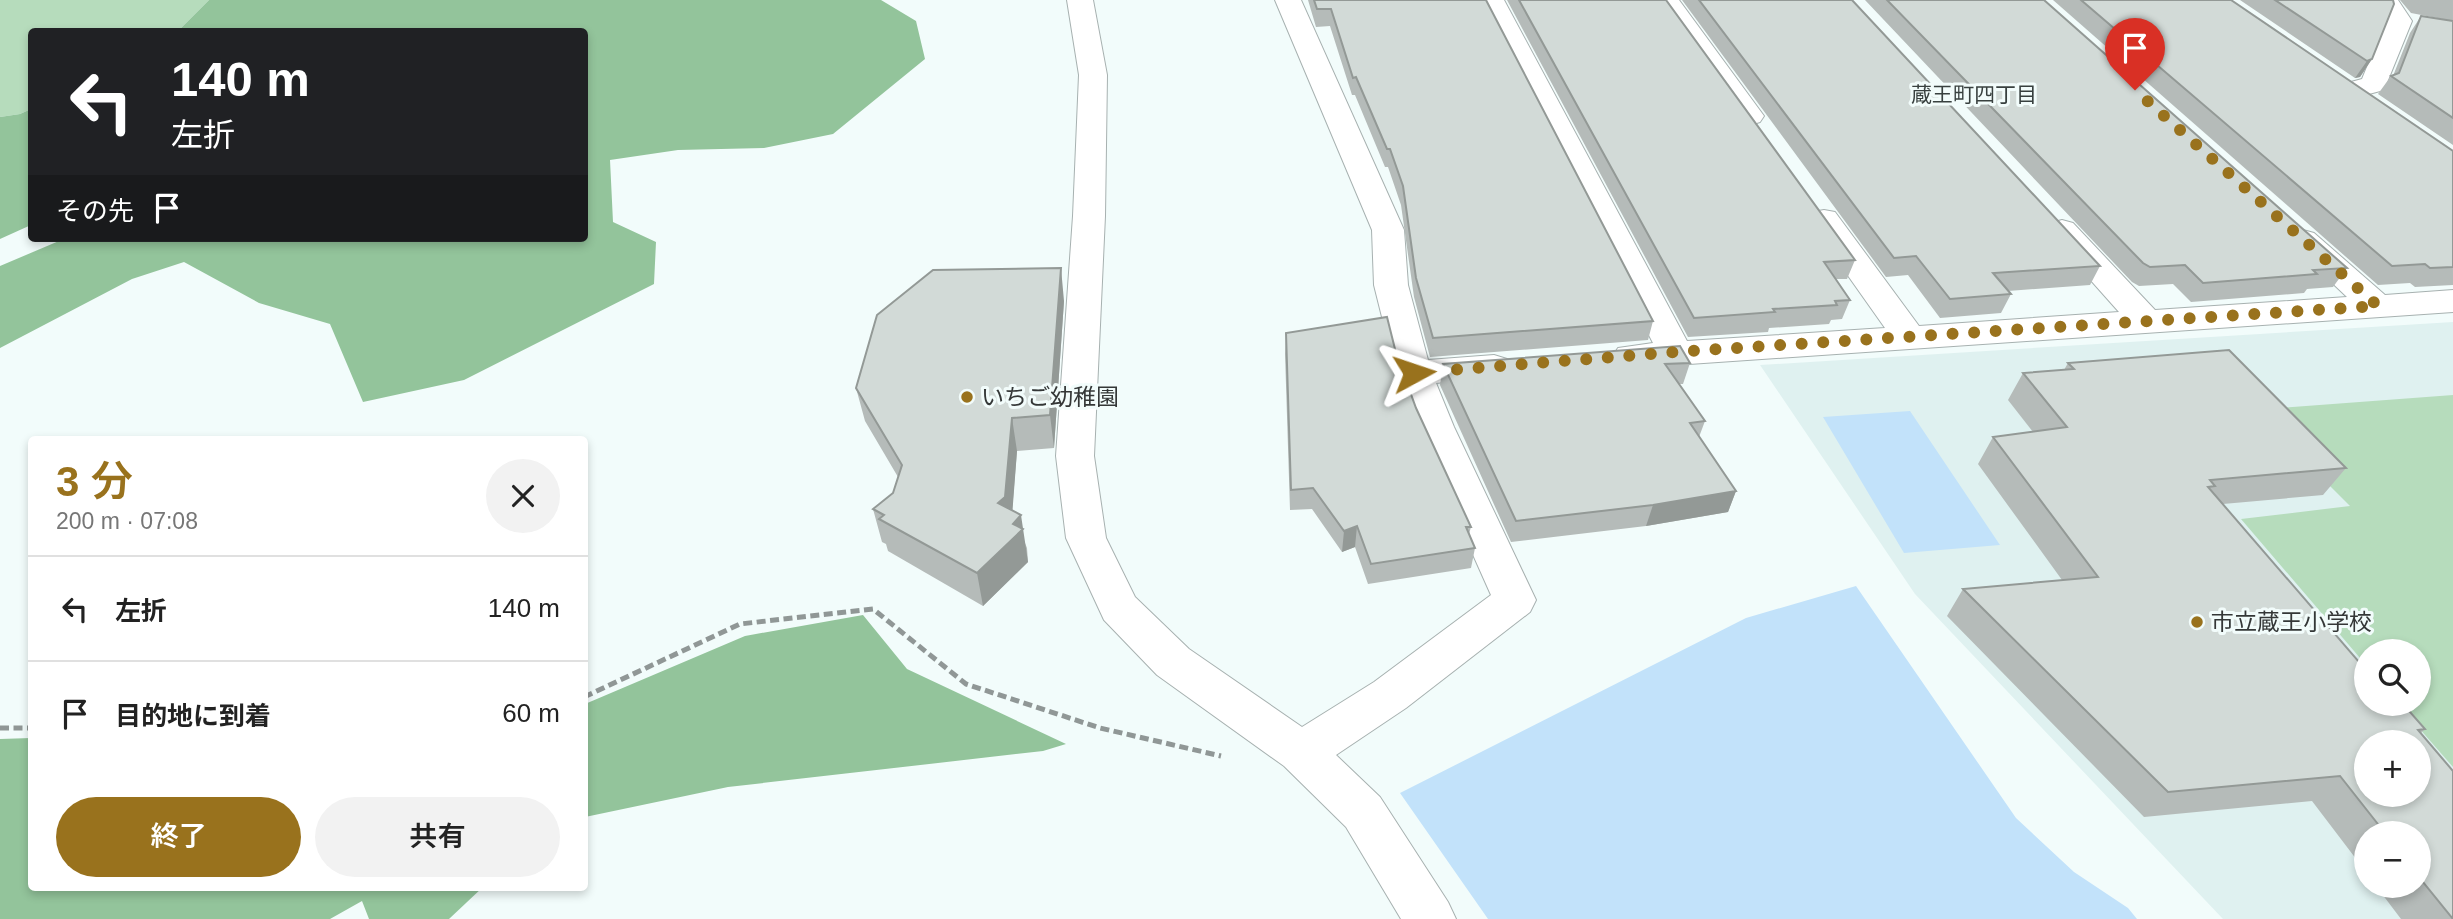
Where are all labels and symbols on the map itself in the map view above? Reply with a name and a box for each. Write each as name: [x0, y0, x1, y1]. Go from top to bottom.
pin: [2105, 18, 2165, 90]
district label: 蔵王町四丁目: [1911, 83, 2037, 106]
position arrow: [1377, 336, 1451, 410]
place label: いちご幼稚園: [981, 384, 1119, 410]
marker: いちご幼稚園: [959, 389, 975, 405]
place label: 市立蔵王小学校: [2211, 609, 2372, 635]
marker: 市立蔵王小学校: [2189, 614, 2205, 630]

